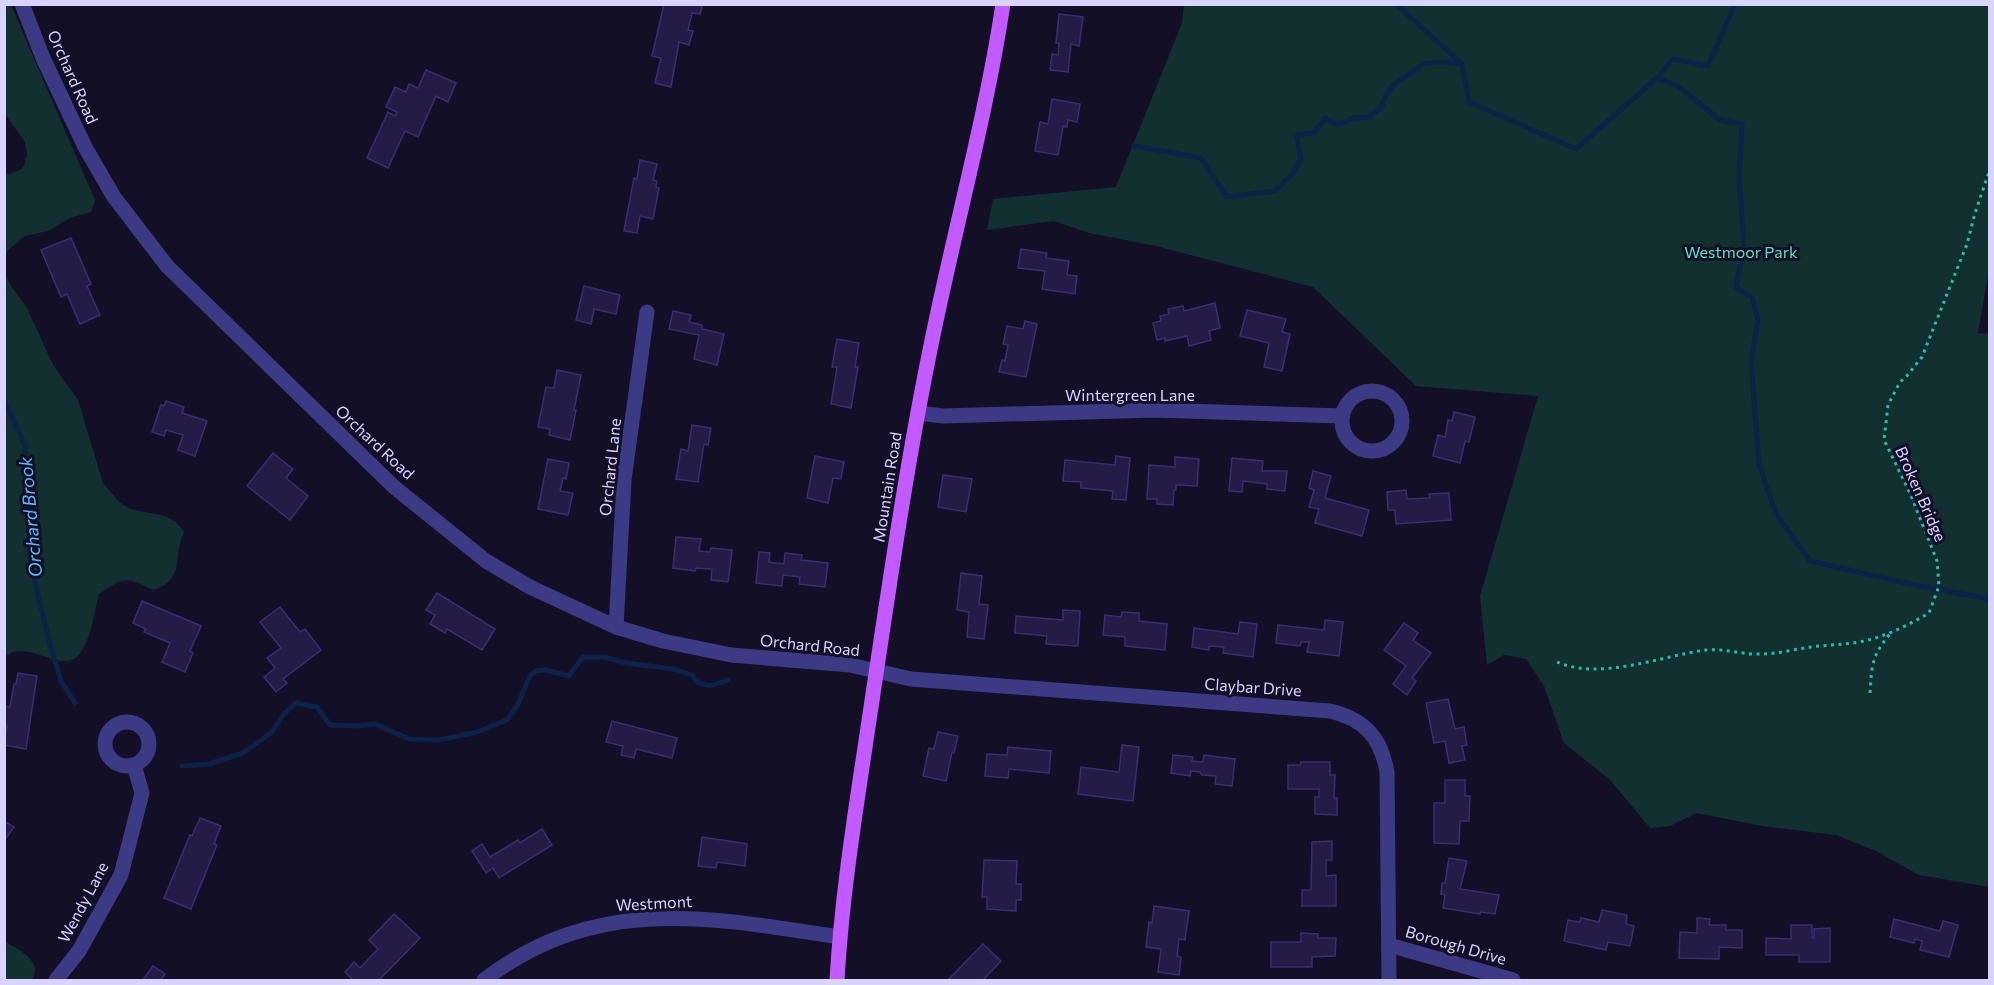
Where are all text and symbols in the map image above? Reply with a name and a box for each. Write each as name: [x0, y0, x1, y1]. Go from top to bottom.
street label: Orchard Road: [44, 27, 103, 127]
park label: Westmoor Park: [1684, 242, 1798, 261]
street label: Wintergreen Lane: [1065, 385, 1195, 404]
street label: Orchard Road: [332, 400, 419, 483]
street label: Orchard Lane: [595, 417, 624, 517]
street label: Mountain Road: [868, 430, 905, 544]
street label: Broken Bridge: [1892, 443, 1951, 544]
water label: Orchard Brook: [14, 455, 46, 578]
street label: Orchard Road: [759, 630, 861, 659]
street label: Claybar Drive: [1204, 674, 1302, 699]
street label: Wendy Lane: [53, 858, 112, 945]
street label: Westmont: [615, 891, 693, 914]
street label: Borough Drive: [1404, 921, 1509, 968]

